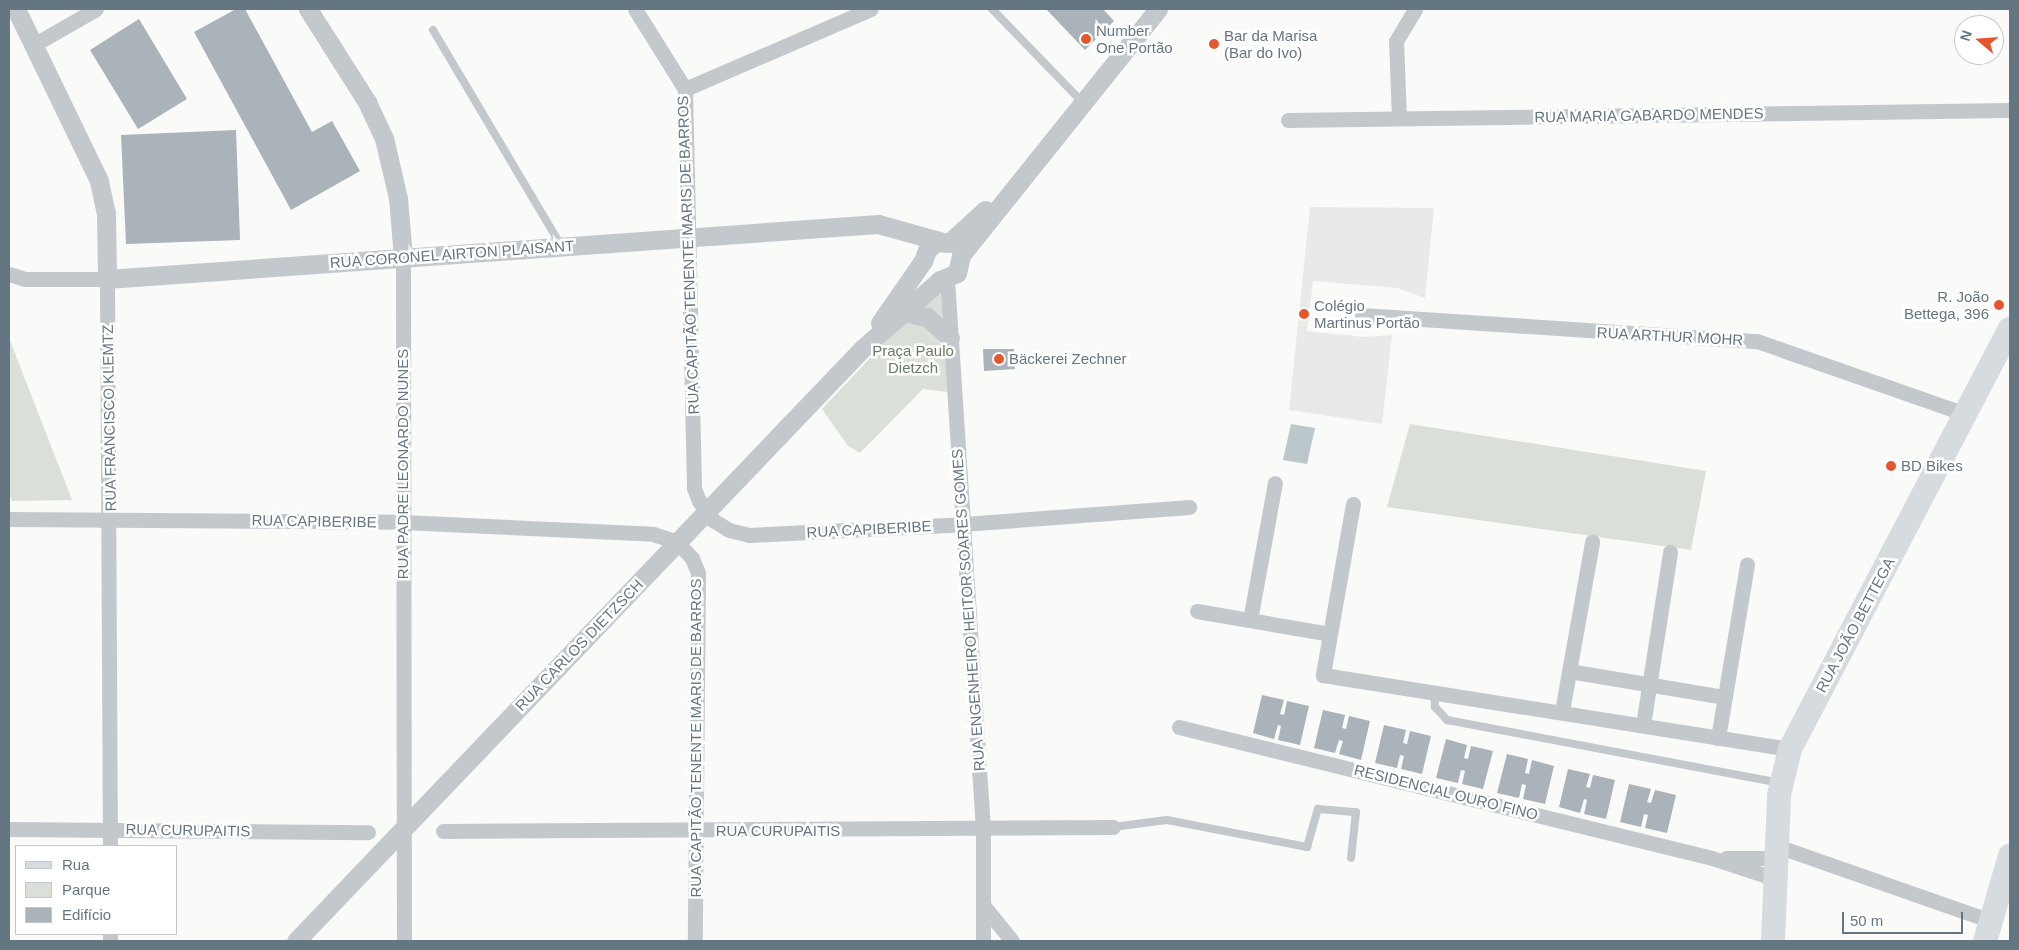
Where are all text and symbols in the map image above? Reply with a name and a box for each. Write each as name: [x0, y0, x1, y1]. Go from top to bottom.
north arrow: [1954, 15, 2004, 65]
place label: Number One Portão: [1096, 21, 1173, 56]
place label: Bar da Marisa (Bar do Ivo): [1224, 26, 1317, 61]
text: N: [1957, 28, 1975, 43]
marker: Number One Portão: [1080, 33, 1092, 45]
marker: Bar da Marisa (Bar do Ivo): [1208, 38, 1220, 50]
street label: RUA CAPITÃO TENENTE MARIS DE BARROS: [673, 95, 703, 415]
street label: RUA MARIA GABARDO MENDES: [1533, 104, 1765, 126]
street label: RUA CORONEL AIRTON PLAISANT: [328, 236, 576, 272]
place label: R. João Bettega, 396: [1904, 287, 1989, 322]
place label: Colégio Martinus Portão: [1314, 296, 1420, 331]
marker: R. João Bettega, 396: [1993, 299, 2005, 311]
marker: Colégio Martinus Portão: [1298, 308, 1310, 320]
street label: RUA ARTHUR MOHR: [1596, 323, 1744, 349]
street label: RUA FRANCISCO KLEMTZ: [98, 324, 120, 512]
park label: Praça Paulo Dietzch: [872, 341, 954, 376]
street label: RUA PADRE LEONARDO NUNES: [394, 348, 412, 580]
place label: Bäckerei Zechner: [1009, 350, 1127, 368]
marker: Bäckerei Zechner: [993, 353, 1005, 365]
street label: RUA ENGENHEIRO HEITOR SOARES GOMES: [948, 448, 988, 772]
place label: BD Bikes: [1901, 457, 1963, 475]
marker: BD Bikes: [1885, 460, 1897, 472]
street label: RUA CAPIBERIBE: [251, 511, 377, 531]
street label: RUA CAPIBERIBE: [806, 517, 932, 541]
street label: RUA JOÃO BETTEGA: [1812, 554, 1898, 696]
street label: RUA CARLOS DIETZSCH: [511, 575, 647, 715]
street label: RUA CAPITÃO TENENTE MARIS DE BARROS: [687, 578, 705, 898]
street label: RESIDENCIAL OURO FINO: [1352, 760, 1540, 824]
street label: RUA CURUPAITIS: [125, 820, 251, 840]
street label: RUA CURUPAITIS: [715, 822, 841, 840]
legend: [15, 845, 178, 935]
text: Rua: [62, 856, 90, 873]
text: Parque: [62, 881, 110, 898]
scale bar: [1844, 902, 1965, 934]
text: Edifício: [62, 906, 111, 923]
text: 50 m: [1850, 912, 1883, 929]

